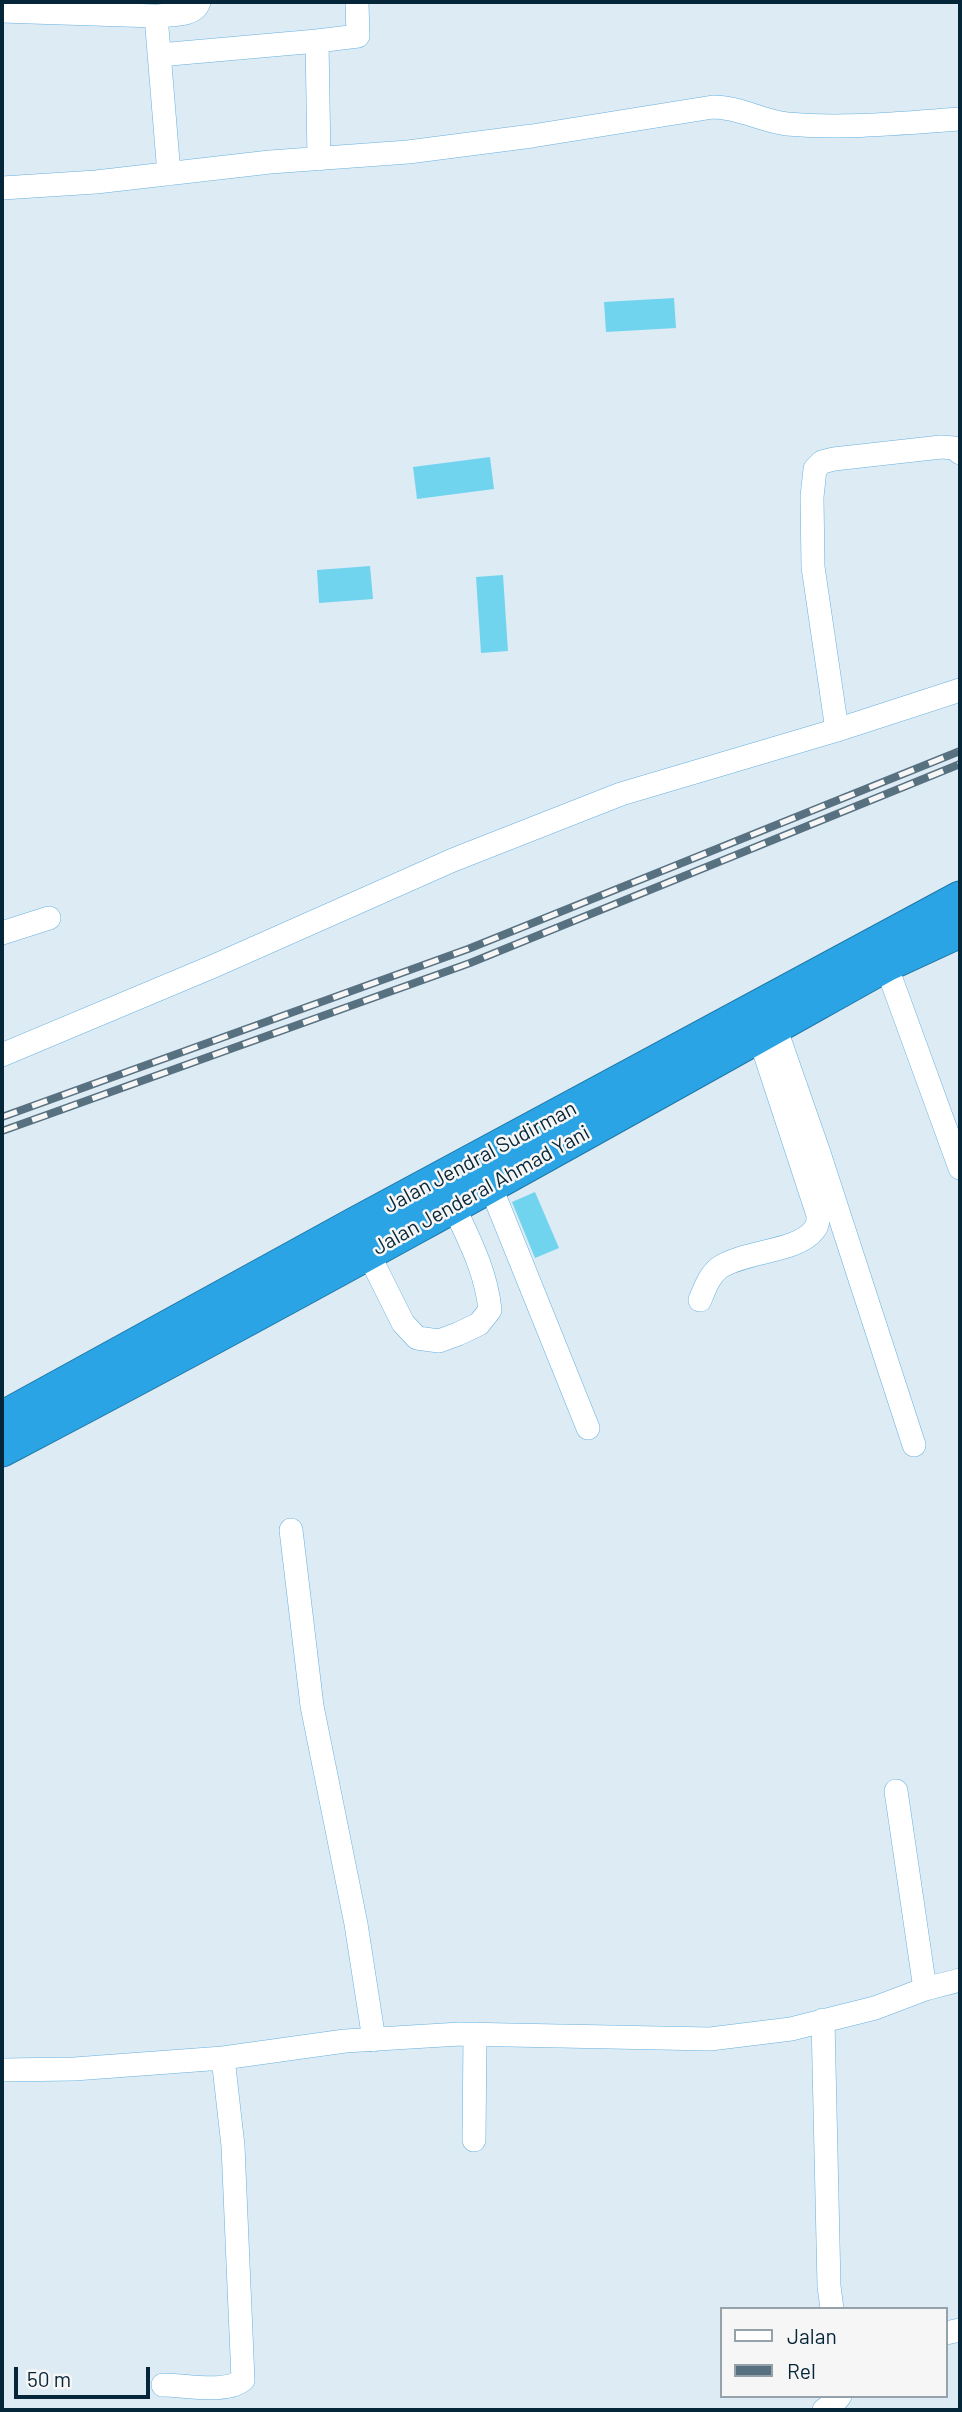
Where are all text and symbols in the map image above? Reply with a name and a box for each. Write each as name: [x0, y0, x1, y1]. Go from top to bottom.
street label: Jalan Jendral Sudirman: [379, 1095, 581, 1219]
street label: Jalan Jenderal Ahmad Yani: [368, 1120, 594, 1260]
legend: [720, 2307, 948, 2398]
text: Jalan: [787, 2323, 837, 2348]
scale bar: [18, 2352, 154, 2396]
text: Rel: [787, 2358, 816, 2383]
text: 50 m: [27, 2366, 71, 2391]

